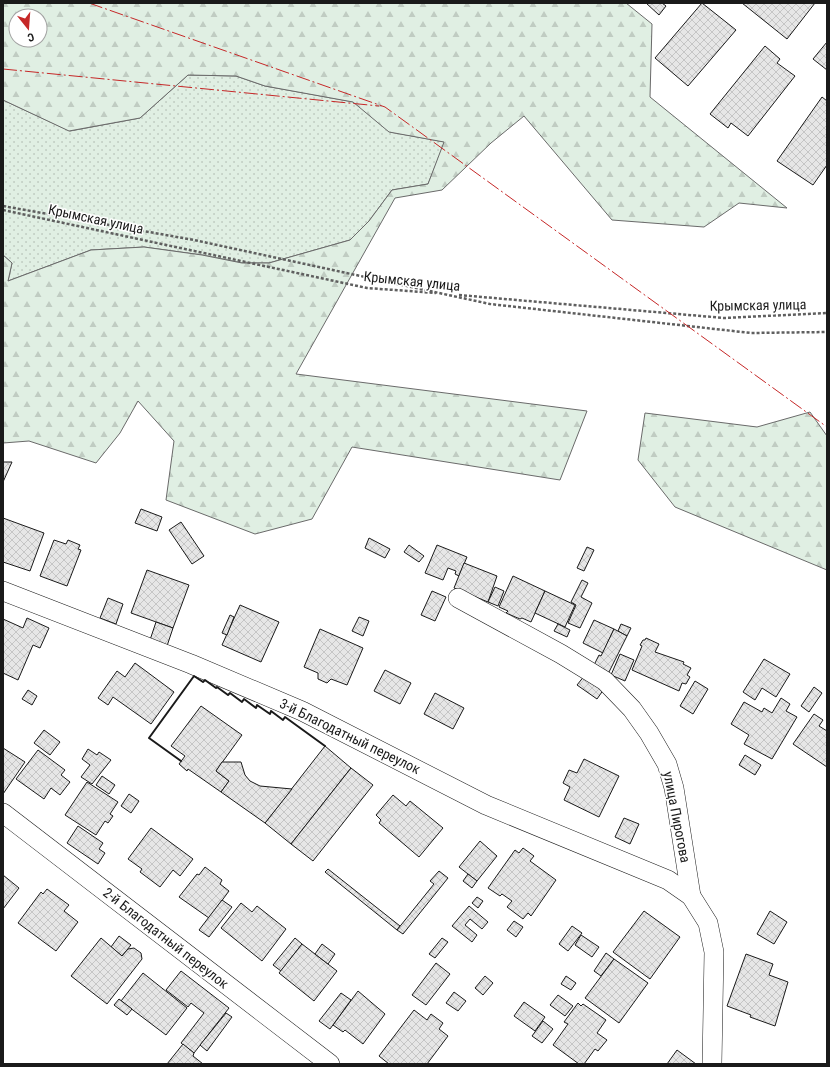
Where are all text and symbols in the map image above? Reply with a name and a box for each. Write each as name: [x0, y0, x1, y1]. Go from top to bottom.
north arrow: [8, 8, 48, 48]
text: С: [26, 30, 36, 44]
street label: Крымская улица: [47, 201, 145, 237]
street label: Крымская улица: [363, 268, 461, 294]
street label: Крымская улица: [709, 296, 807, 314]
street label: 3-й Благодатный переулок: [277, 695, 423, 777]
street label: улица Пирогова: [660, 770, 694, 864]
street label: 2-й Благодатный переулок: [100, 884, 232, 992]

